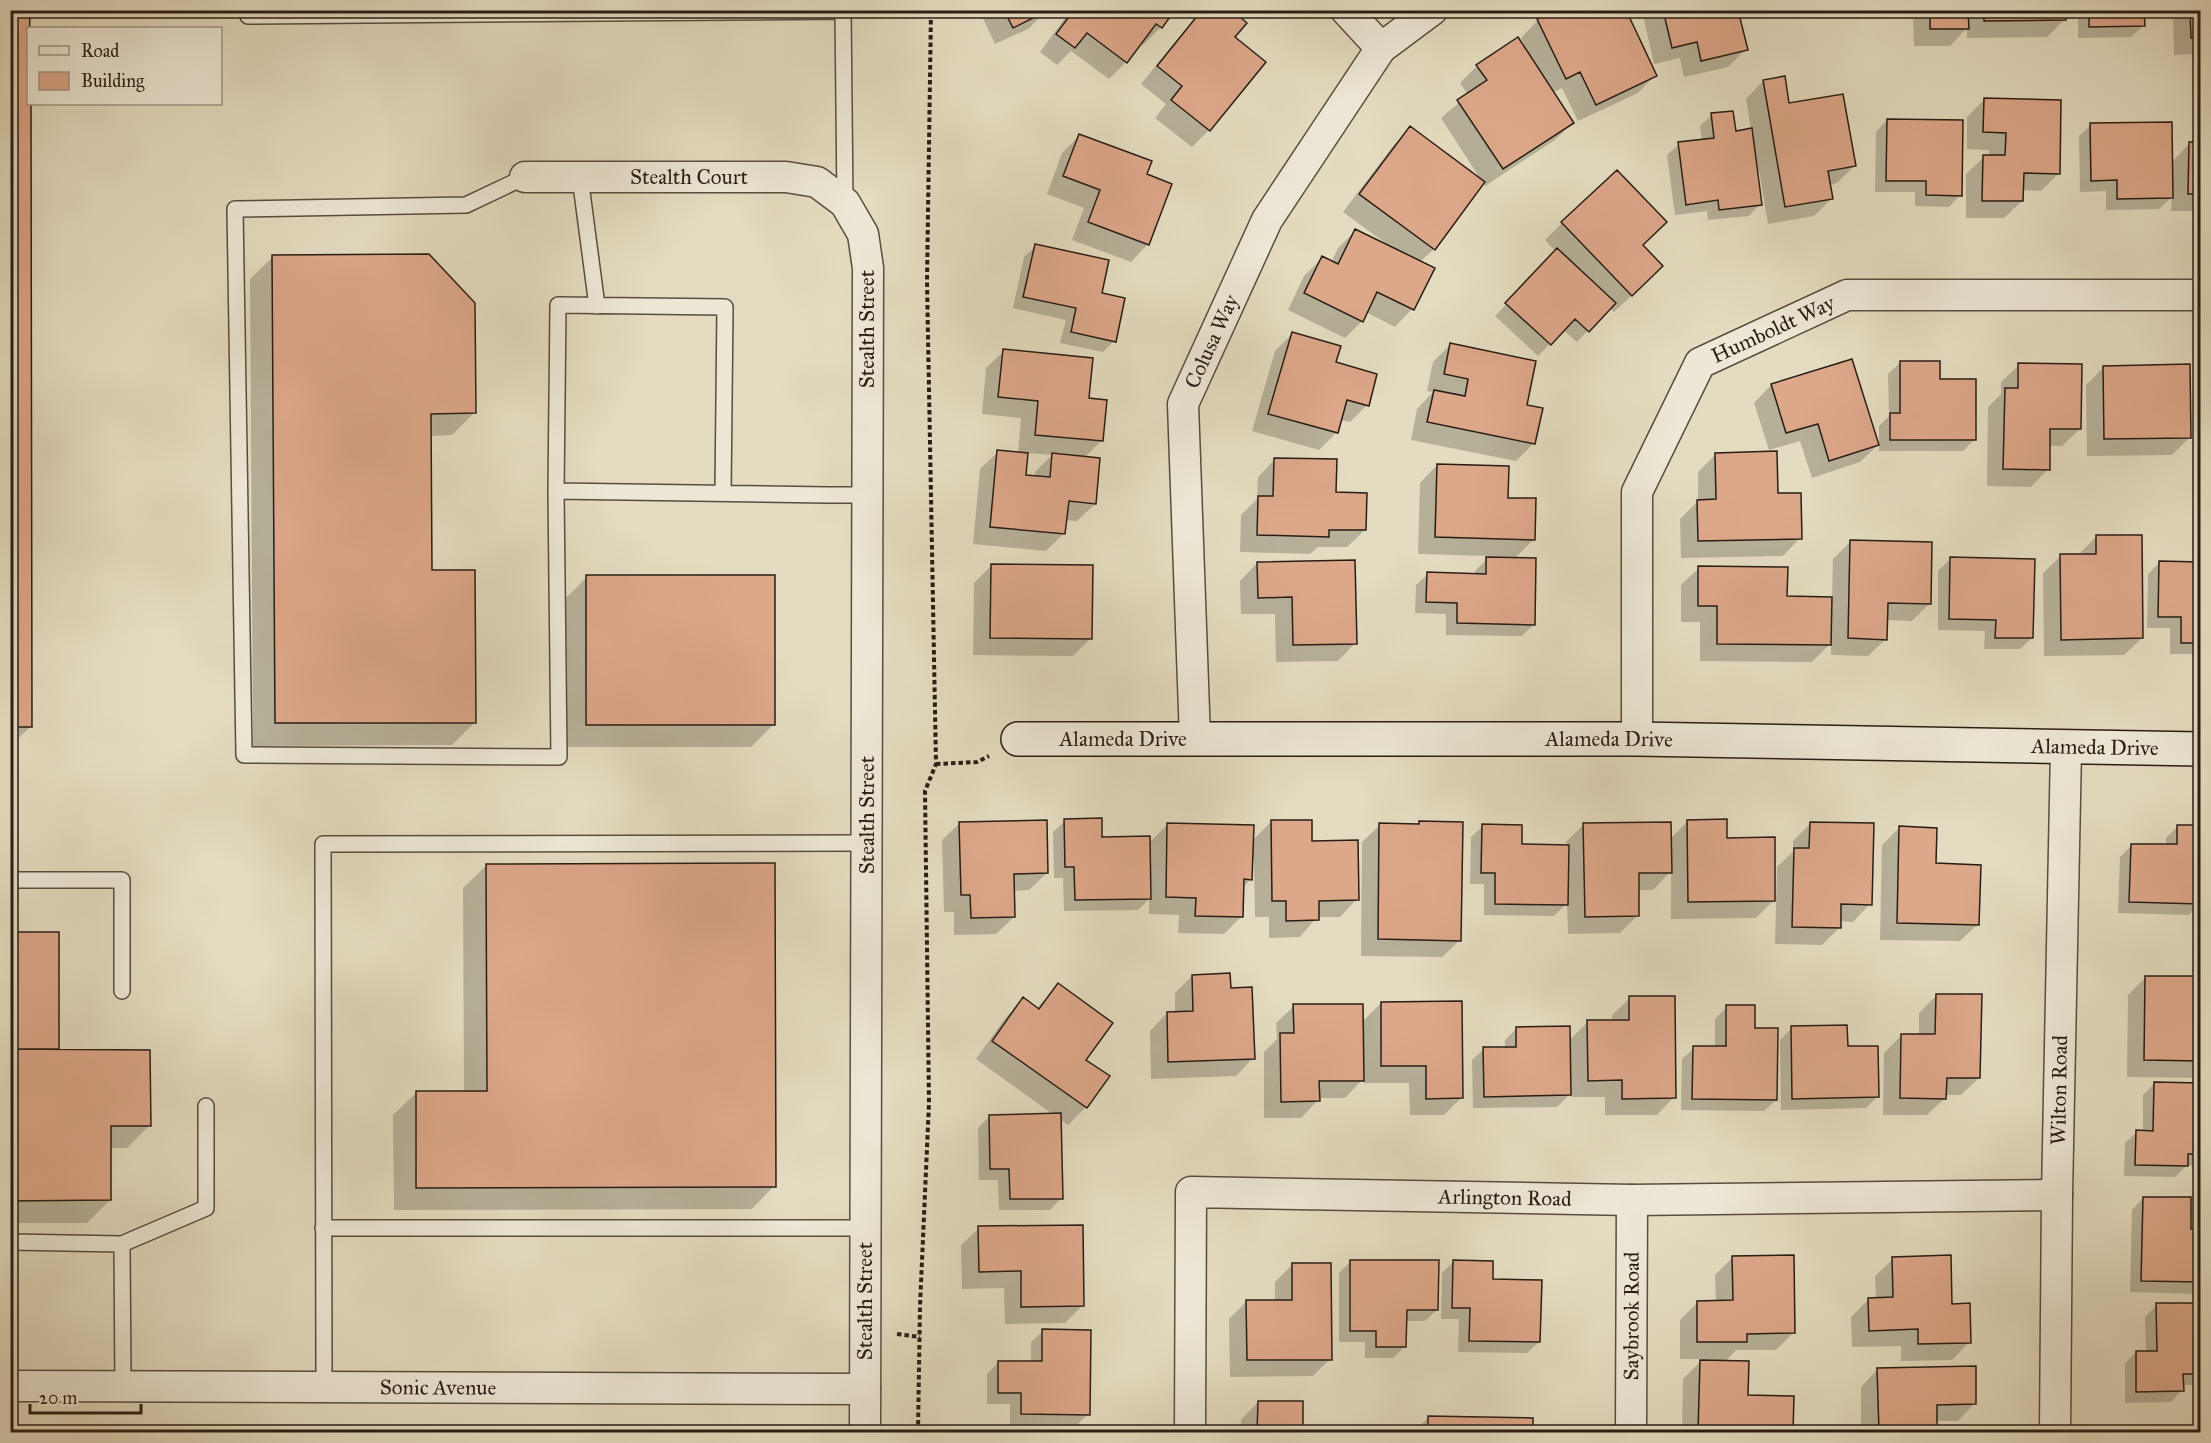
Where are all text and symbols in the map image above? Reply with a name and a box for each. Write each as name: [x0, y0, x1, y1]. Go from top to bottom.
legend: [27, 27, 222, 105]
text: Road: [81, 40, 119, 62]
text: Building: [81, 70, 145, 93]
street label: Stealth Court: [630, 164, 749, 190]
street label: Stealth Street: [854, 269, 880, 388]
street label: Colusa Way: [1179, 289, 1245, 392]
street label: Humboldt Way: [1707, 289, 1840, 369]
street label: Alameda Drive: [1058, 726, 1187, 752]
street label: Alameda Drive: [1544, 726, 1673, 753]
street label: Alameda Drive: [2030, 733, 2159, 761]
street label: Stealth Street: [854, 755, 880, 874]
street label: Wilton Road: [2045, 1034, 2073, 1145]
street label: Arlington Road: [1437, 1183, 1572, 1212]
street label: Stealth Street: [852, 1241, 878, 1360]
street label: Saybrook Road: [1618, 1251, 1645, 1381]
street label: Sonic Avenue: [380, 1374, 496, 1401]
scale bar: [30, 1377, 141, 1415]
text: 20 m: [39, 1387, 77, 1409]

